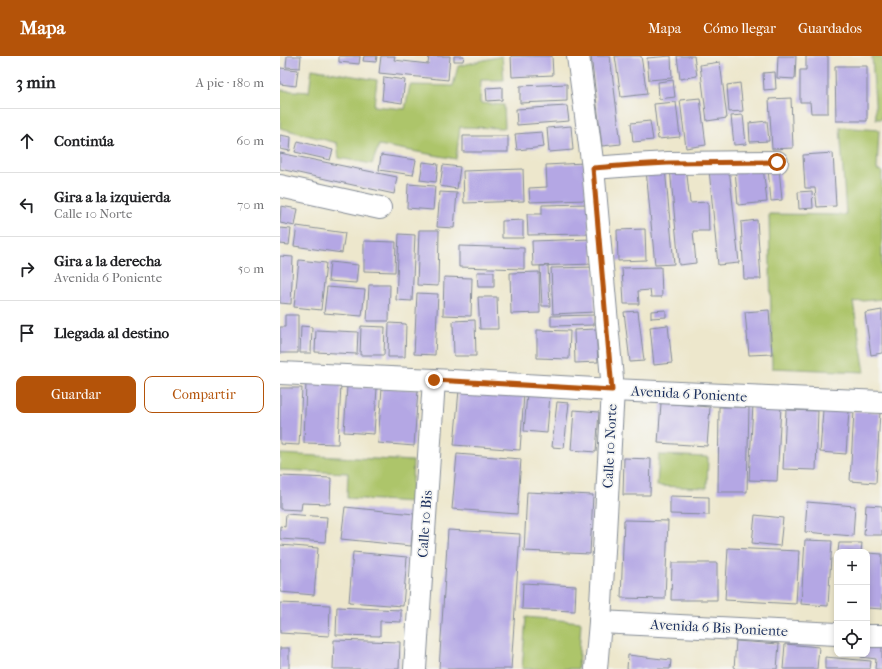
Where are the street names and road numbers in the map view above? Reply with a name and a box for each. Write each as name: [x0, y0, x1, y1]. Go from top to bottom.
street label: Avenida 6 Poniente: [629, 382, 748, 406]
street label: Calle 10 Norte: [599, 403, 621, 489]
street label: Calle 10 Bis: [414, 490, 436, 558]
street label: Avenida 6 Bis Poniente: [649, 616, 788, 640]

